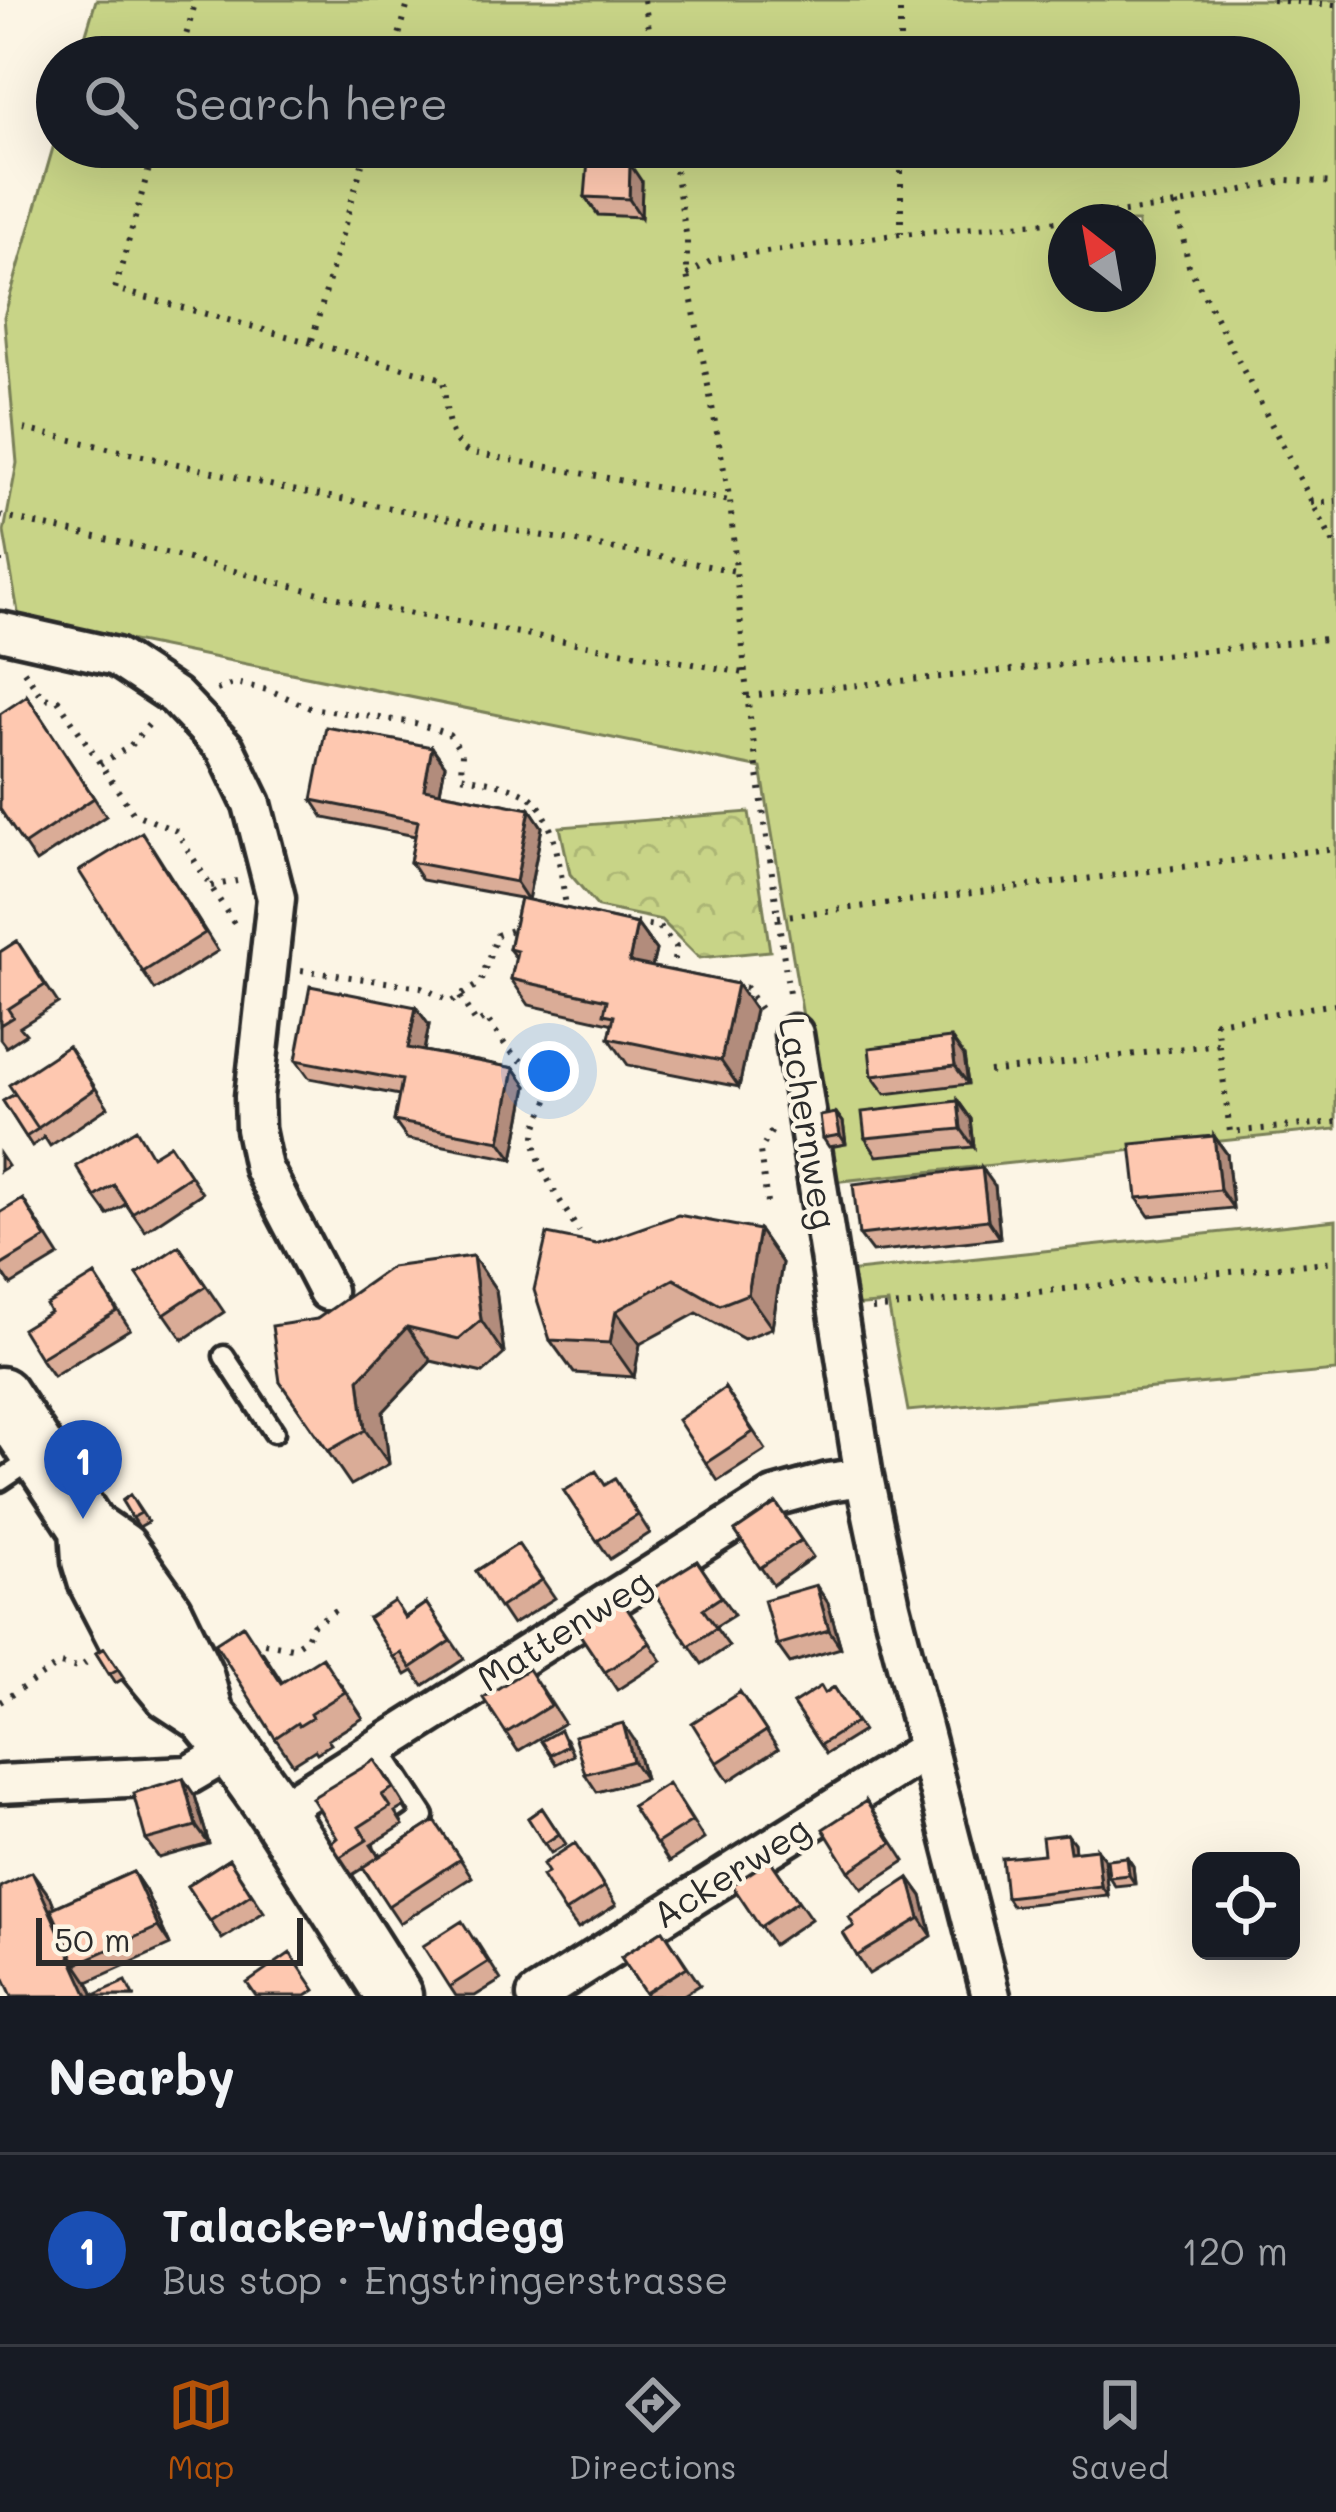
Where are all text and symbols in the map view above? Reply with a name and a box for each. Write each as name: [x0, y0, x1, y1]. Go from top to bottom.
search box: [36, 36, 1300, 168]
icon: search: [78, 69, 144, 135]
text: Search here: [174, 73, 448, 131]
north arrow: [1048, 204, 1156, 312]
street label: Lachernweg: [770, 1013, 849, 1232]
your location: [519, 1041, 579, 1101]
pin: 1: [44, 1420, 122, 1519]
street label: Mattenweg: [468, 1557, 659, 1701]
street label: Ackerweg: [643, 1804, 818, 1937]
map controls: [1192, 1852, 1300, 1960]
button: locate: [1192, 1852, 1300, 1960]
scale bar: [36, 1912, 303, 1965]
text: 50 m: [54, 1917, 130, 1960]
text: Nearby: [48, 2041, 235, 2108]
text: Talacker-Windegg: [162, 2195, 565, 2253]
text: 1: [78, 2224, 96, 2275]
text: 120 m: [1181, 2224, 1288, 2275]
text: Bus stop · Engstringerstrasse: [162, 2253, 728, 2304]
tab: Map: [167, 2372, 234, 2487]
tab: Directions: [569, 2372, 736, 2487]
tab: Saved: [1071, 2372, 1169, 2487]

